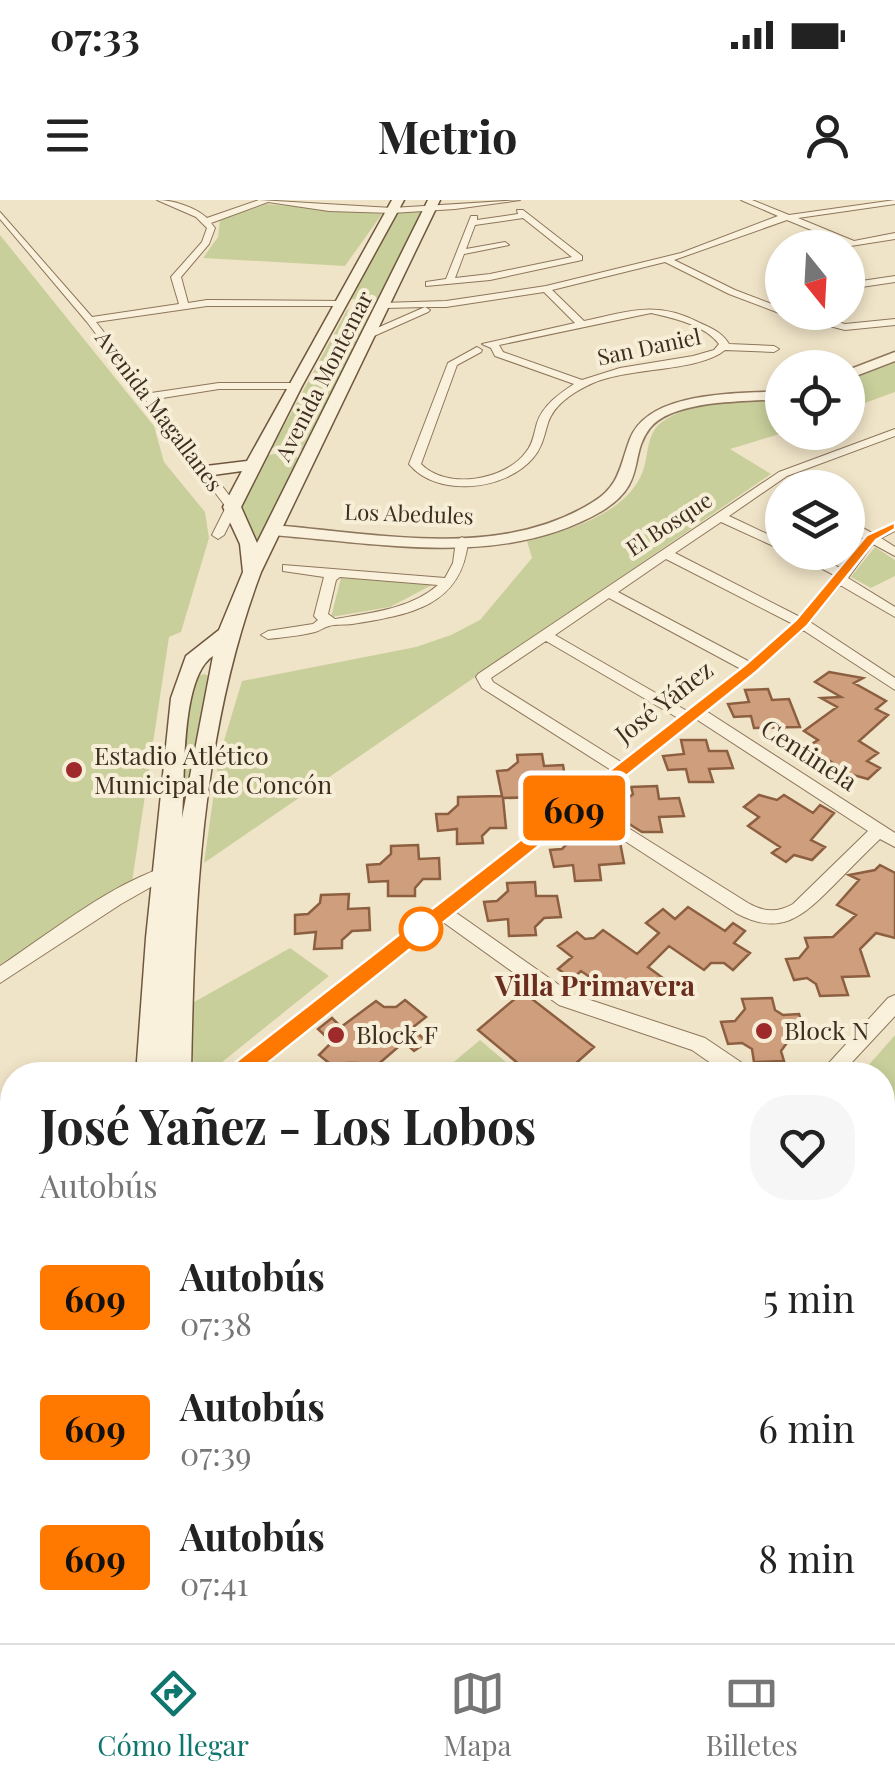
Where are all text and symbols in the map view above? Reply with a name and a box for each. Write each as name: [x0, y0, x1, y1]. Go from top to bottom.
text: 07:33: [50, 10, 140, 61]
text: Metrio: [378, 105, 518, 165]
icon: menu: [40, 108, 95, 163]
icon: person: [800, 108, 855, 163]
north arrow: [765, 230, 865, 330]
map controls: [765, 230, 865, 570]
street label: Avenida Montemar: [267, 285, 379, 467]
street label: San Daniel: [594, 320, 703, 372]
street label: Avenida Magallanes: [89, 323, 230, 497]
button: locate: [765, 350, 865, 450]
button: layers: [765, 470, 865, 570]
street label: El Bosque: [620, 484, 717, 562]
street label: Los Abedules: [344, 496, 474, 530]
street label: José Yáñez: [607, 652, 719, 750]
street label: Centinela: [755, 710, 865, 797]
place label: Estadio Atlético Municipal de Concón: [94, 738, 332, 800]
marker: Estadio Atlético Municipal de Concón: [63, 759, 85, 781]
line badge: 609: [516, 776, 632, 840]
text: 609: [543, 785, 605, 832]
unlabelled marker: [400, 908, 442, 950]
district label: Villa Primavera: [494, 966, 695, 1003]
place label: Block N: [784, 1013, 869, 1046]
place label: Block F: [356, 1017, 438, 1050]
marker: Block N: [753, 1020, 775, 1042]
marker: Block F: [325, 1024, 347, 1046]
text: José Yañez - Los Lobos: [40, 1093, 536, 1157]
button: heart: [750, 1095, 855, 1200]
text: Autobús: [40, 1163, 158, 1206]
text: Autobús: [180, 1250, 325, 1301]
text: 5 min: [763, 1272, 855, 1323]
text: 609: [64, 1274, 126, 1321]
text: 07:38: [180, 1301, 252, 1344]
text: Autobús: [180, 1380, 325, 1431]
text: 6 min: [758, 1402, 855, 1453]
text: 609: [64, 1404, 126, 1451]
text: 07:39: [180, 1431, 251, 1474]
text: Autobús: [180, 1510, 325, 1561]
text: 8 min: [758, 1532, 855, 1583]
text: 609: [64, 1534, 126, 1581]
text: 07:41: [180, 1561, 248, 1604]
tab: Cómo llegar: [97, 1666, 249, 1763]
tab: Mapa: [443, 1666, 512, 1763]
tab: Billetes: [706, 1666, 798, 1763]

